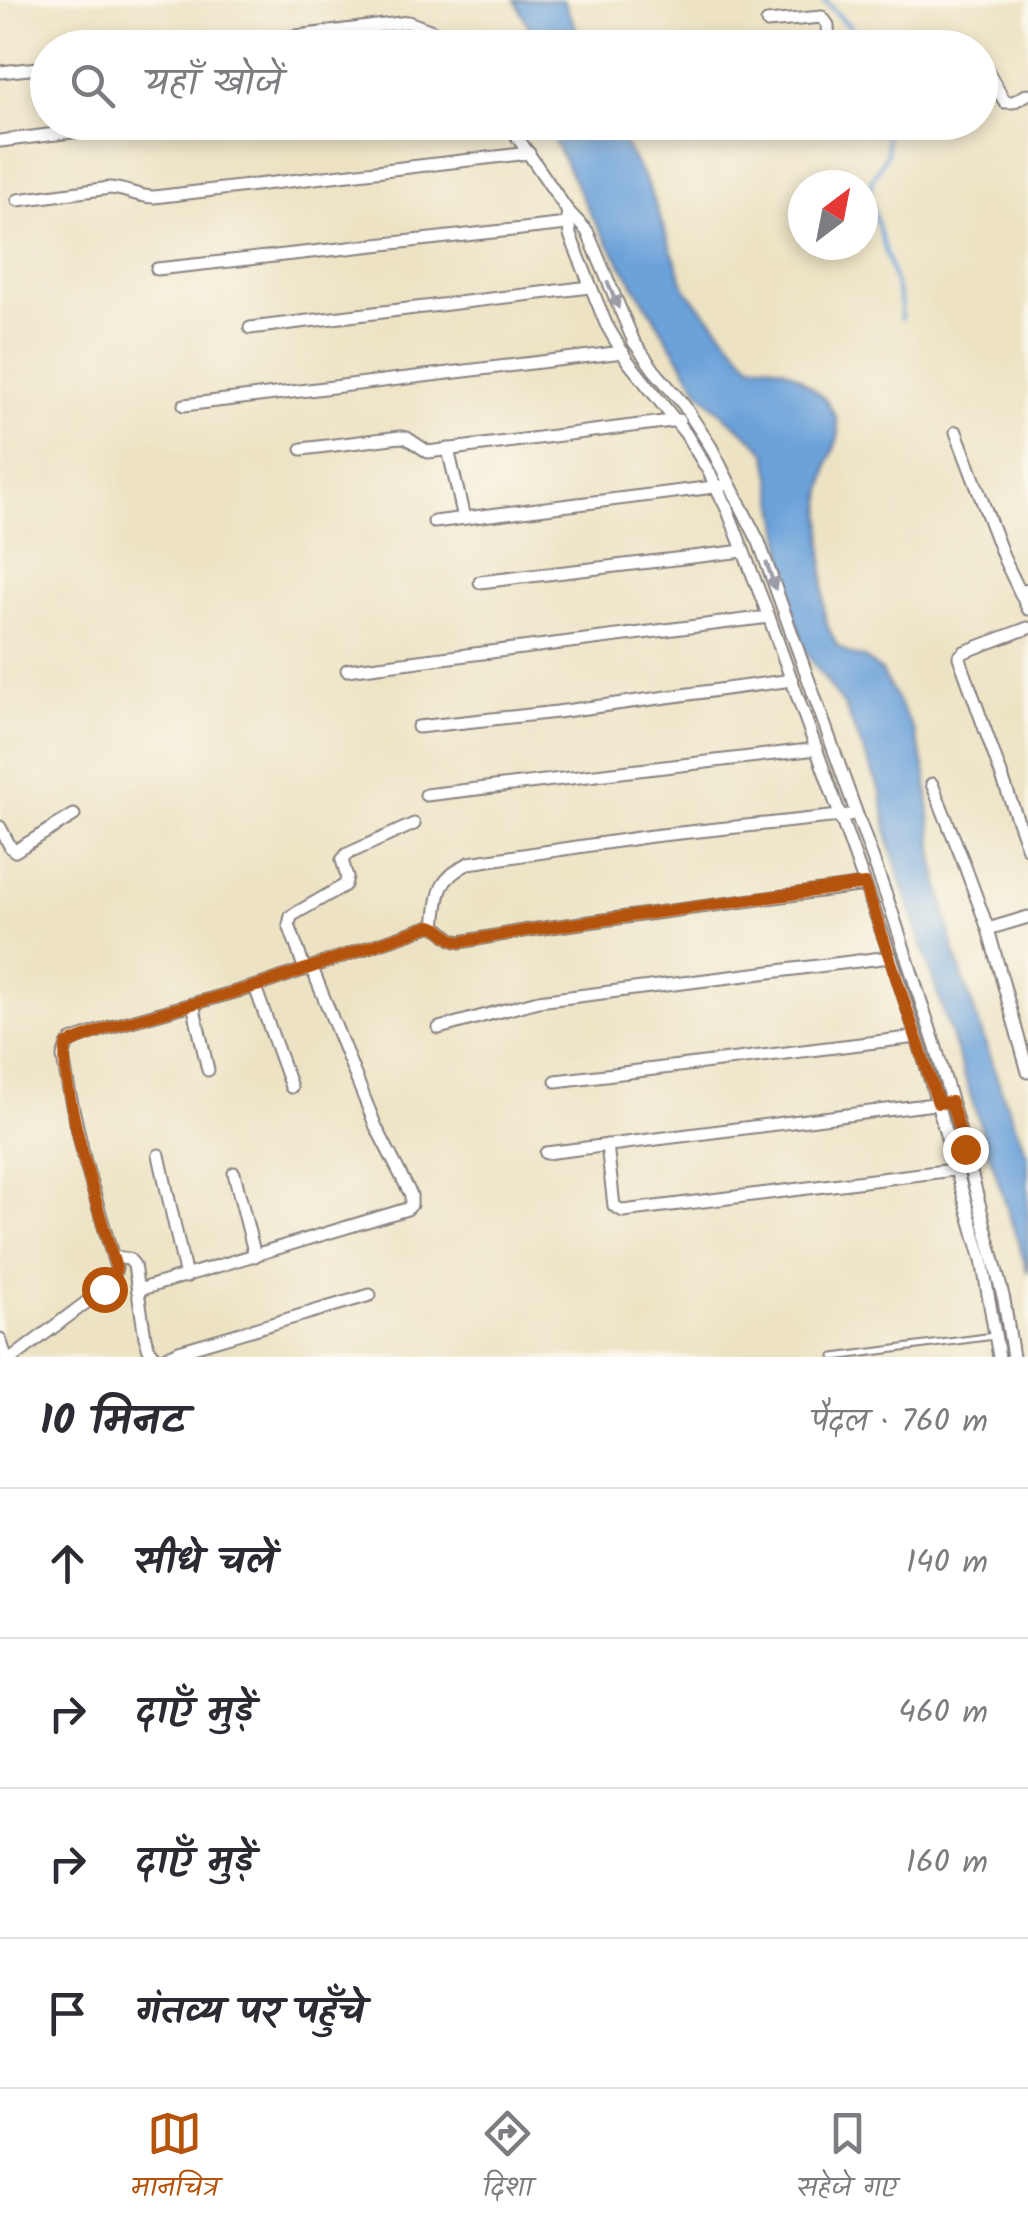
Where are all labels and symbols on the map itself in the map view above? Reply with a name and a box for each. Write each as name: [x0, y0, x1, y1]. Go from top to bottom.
north arrow: [788, 170, 878, 260]
one-way arrow: [605, 280, 621, 310]
one-way arrow: [764, 562, 779, 592]
route end: [943, 1127, 989, 1173]
route start: [82, 1267, 128, 1313]

